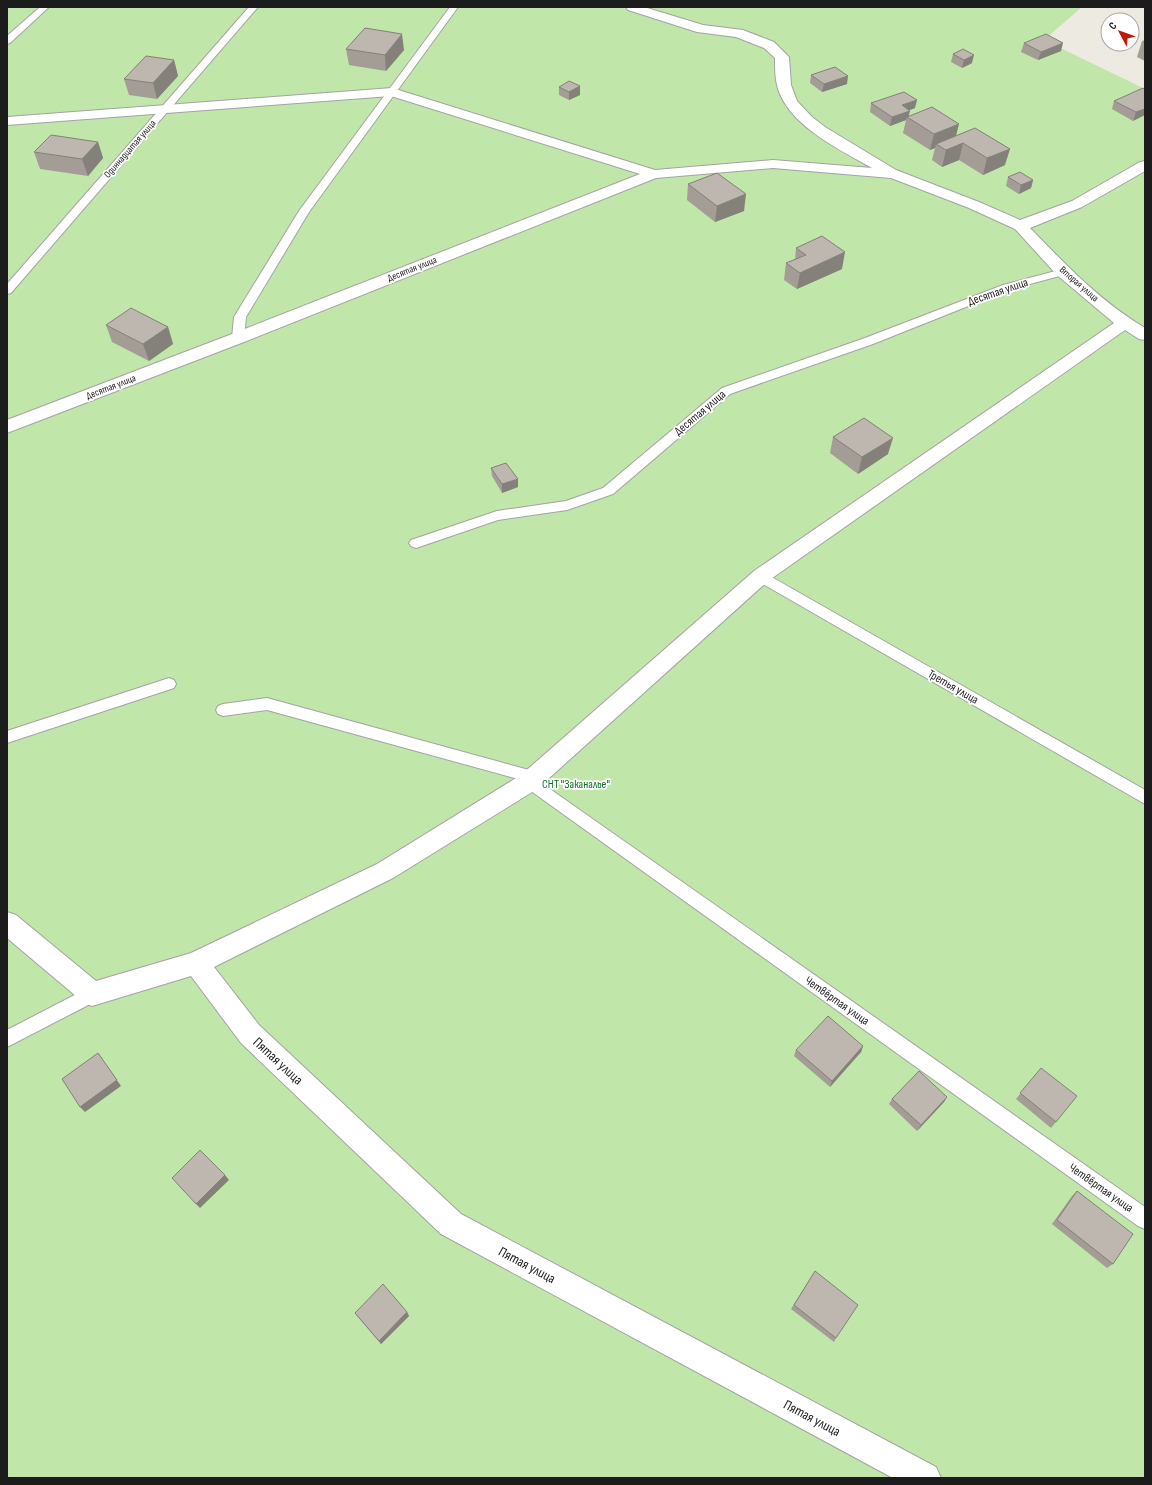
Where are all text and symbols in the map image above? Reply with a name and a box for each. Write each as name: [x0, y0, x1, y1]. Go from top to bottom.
north arrow: [1100, 12, 1140, 52]
text: С: [1106, 19, 1120, 32]
street label: Одиннадцатая улица: [102, 117, 159, 180]
street label: Десятая улица: [386, 254, 439, 284]
street label: Вторая улица: [1057, 264, 1101, 304]
street label: Десятая улица: [966, 275, 1030, 309]
street label: Десятая улица: [85, 372, 138, 402]
street label: Десятая улица: [671, 387, 729, 439]
street label: Третья улица: [925, 666, 981, 708]
park label: СНТ "Заканалье": [542, 777, 610, 792]
street label: Четвёртая улица: [802, 973, 873, 1029]
street label: Пятая улица: [250, 1034, 306, 1088]
street label: Четвёртая улица: [1066, 1160, 1137, 1216]
street label: Пятая улица: [496, 1243, 558, 1287]
street label: Пятая улица: [781, 1396, 843, 1440]

